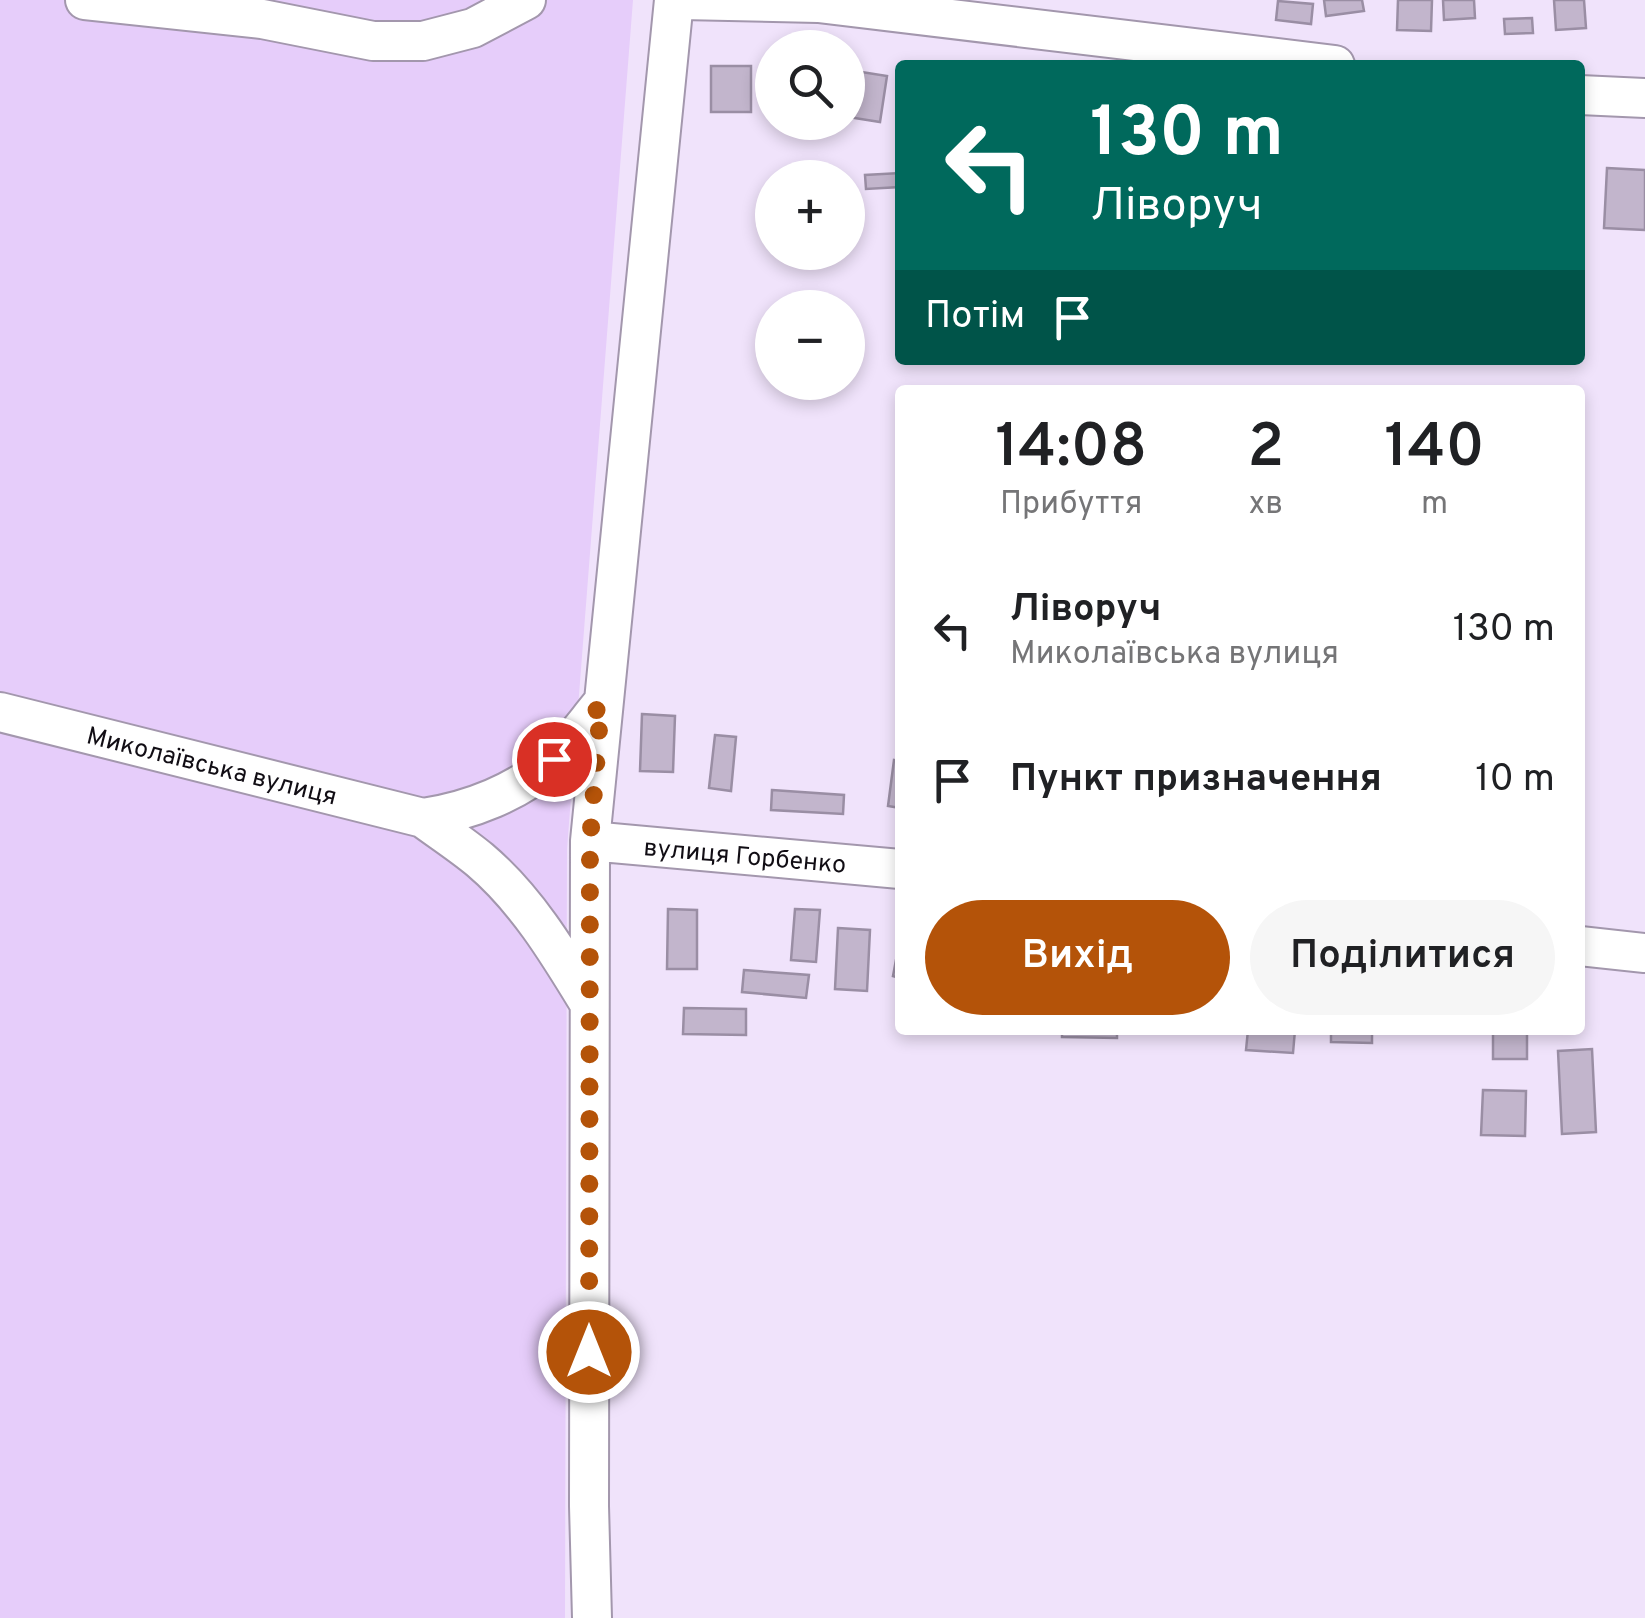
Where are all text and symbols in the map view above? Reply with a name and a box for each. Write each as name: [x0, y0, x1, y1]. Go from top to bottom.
map controls: [755, 30, 865, 400]
button: search: [755, 30, 865, 140]
text: 130 m: [1090, 92, 1284, 181]
icon: left: [925, 100, 1055, 230]
button: +: [755, 160, 865, 270]
text: Ліворуч: [1090, 179, 1263, 236]
button: −: [755, 290, 865, 400]
icon: arrive: [1045, 290, 1100, 345]
text: Потім: [925, 293, 1025, 342]
text: 14:08: [995, 412, 1147, 488]
text: 2: [1247, 412, 1284, 488]
text: 140: [1384, 412, 1485, 488]
text: Прибуття: [1000, 485, 1142, 525]
text: хв: [1249, 485, 1283, 525]
text: m: [1421, 485, 1448, 525]
text: Ліворуч: [1010, 586, 1161, 635]
icon: left: [925, 603, 980, 658]
text: 130 m: [1453, 606, 1555, 655]
text: Миколаївська вулиця: [1010, 635, 1339, 675]
pin: [512, 717, 597, 802]
street label: Миколаївська вулиця: [83, 721, 340, 815]
icon: arrive: [527, 732, 582, 787]
icon: arrive: [925, 753, 980, 808]
text: Пункт призначення: [1010, 756, 1382, 805]
text: 10 m: [1475, 756, 1555, 805]
street label: вулиця Горбенко: [642, 833, 847, 883]
button: Вихід: [925, 900, 1230, 1015]
button: Поділитися: [1250, 900, 1555, 1015]
position arrow: [537, 1300, 641, 1404]

